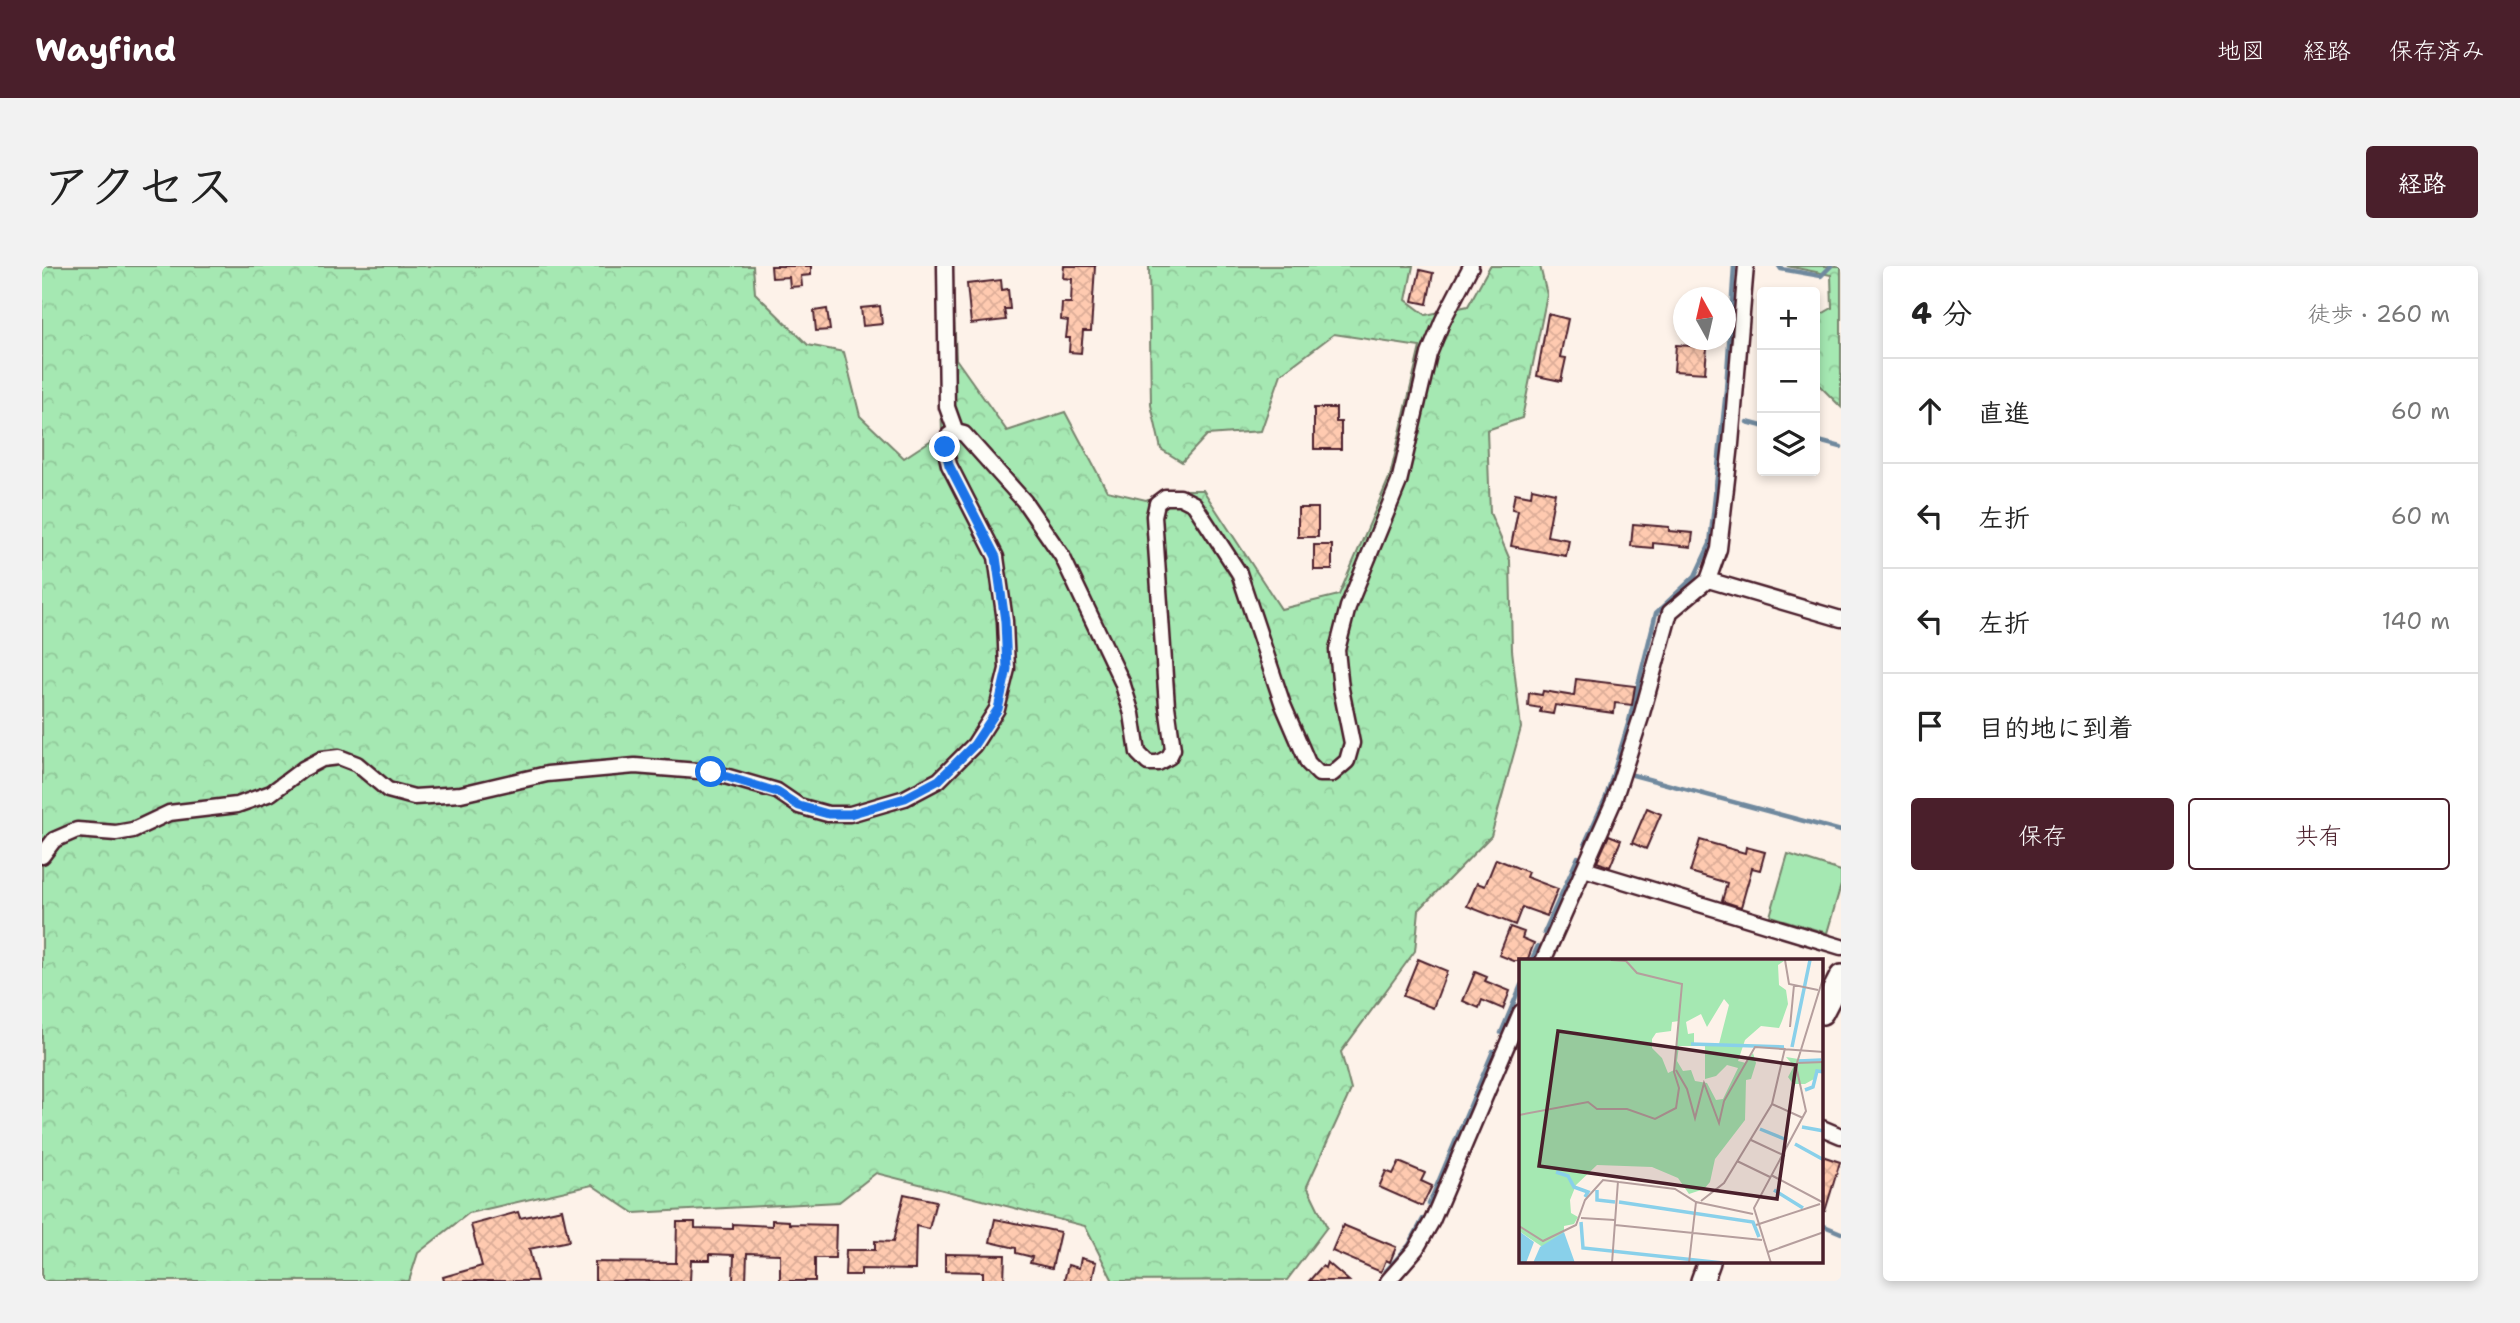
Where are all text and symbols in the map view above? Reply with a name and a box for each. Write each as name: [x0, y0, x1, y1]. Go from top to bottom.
text: Wayfind: [35, 27, 176, 72]
text: 地図: [2217, 35, 2265, 67]
text: 経路: [2303, 35, 2351, 67]
text: 保存済み: [2389, 35, 2485, 67]
button: 経路: [2366, 146, 2478, 218]
text: アクセス: [42, 153, 235, 219]
north arrow: [1673, 287, 1736, 350]
map controls: [1757, 287, 1820, 476]
button: +: [1757, 287, 1820, 350]
text: 4 分: [1911, 293, 1972, 334]
text: 徒歩 · 260 m: [2307, 299, 2450, 329]
button: −: [1757, 350, 1820, 413]
icon: ahead: [1911, 392, 1949, 430]
text: 直進: [1978, 395, 2030, 430]
text: 60 m: [2391, 396, 2450, 426]
button: layers: [1757, 413, 1820, 476]
route end: [929, 431, 960, 462]
icon: left: [1911, 497, 1949, 535]
text: 左折: [1978, 500, 2030, 535]
text: 60 m: [2391, 501, 2450, 531]
icon: left: [1911, 602, 1949, 640]
text: 左折: [1978, 605, 2030, 640]
text: 140 m: [2382, 606, 2450, 636]
icon: arrive: [1911, 707, 1949, 745]
text: 目的地に到着: [1978, 710, 2134, 745]
route start: [695, 756, 726, 787]
button: 保存: [1911, 798, 2174, 870]
button: 共有: [2188, 798, 2450, 870]
inset map: [1519, 959, 1824, 1264]

